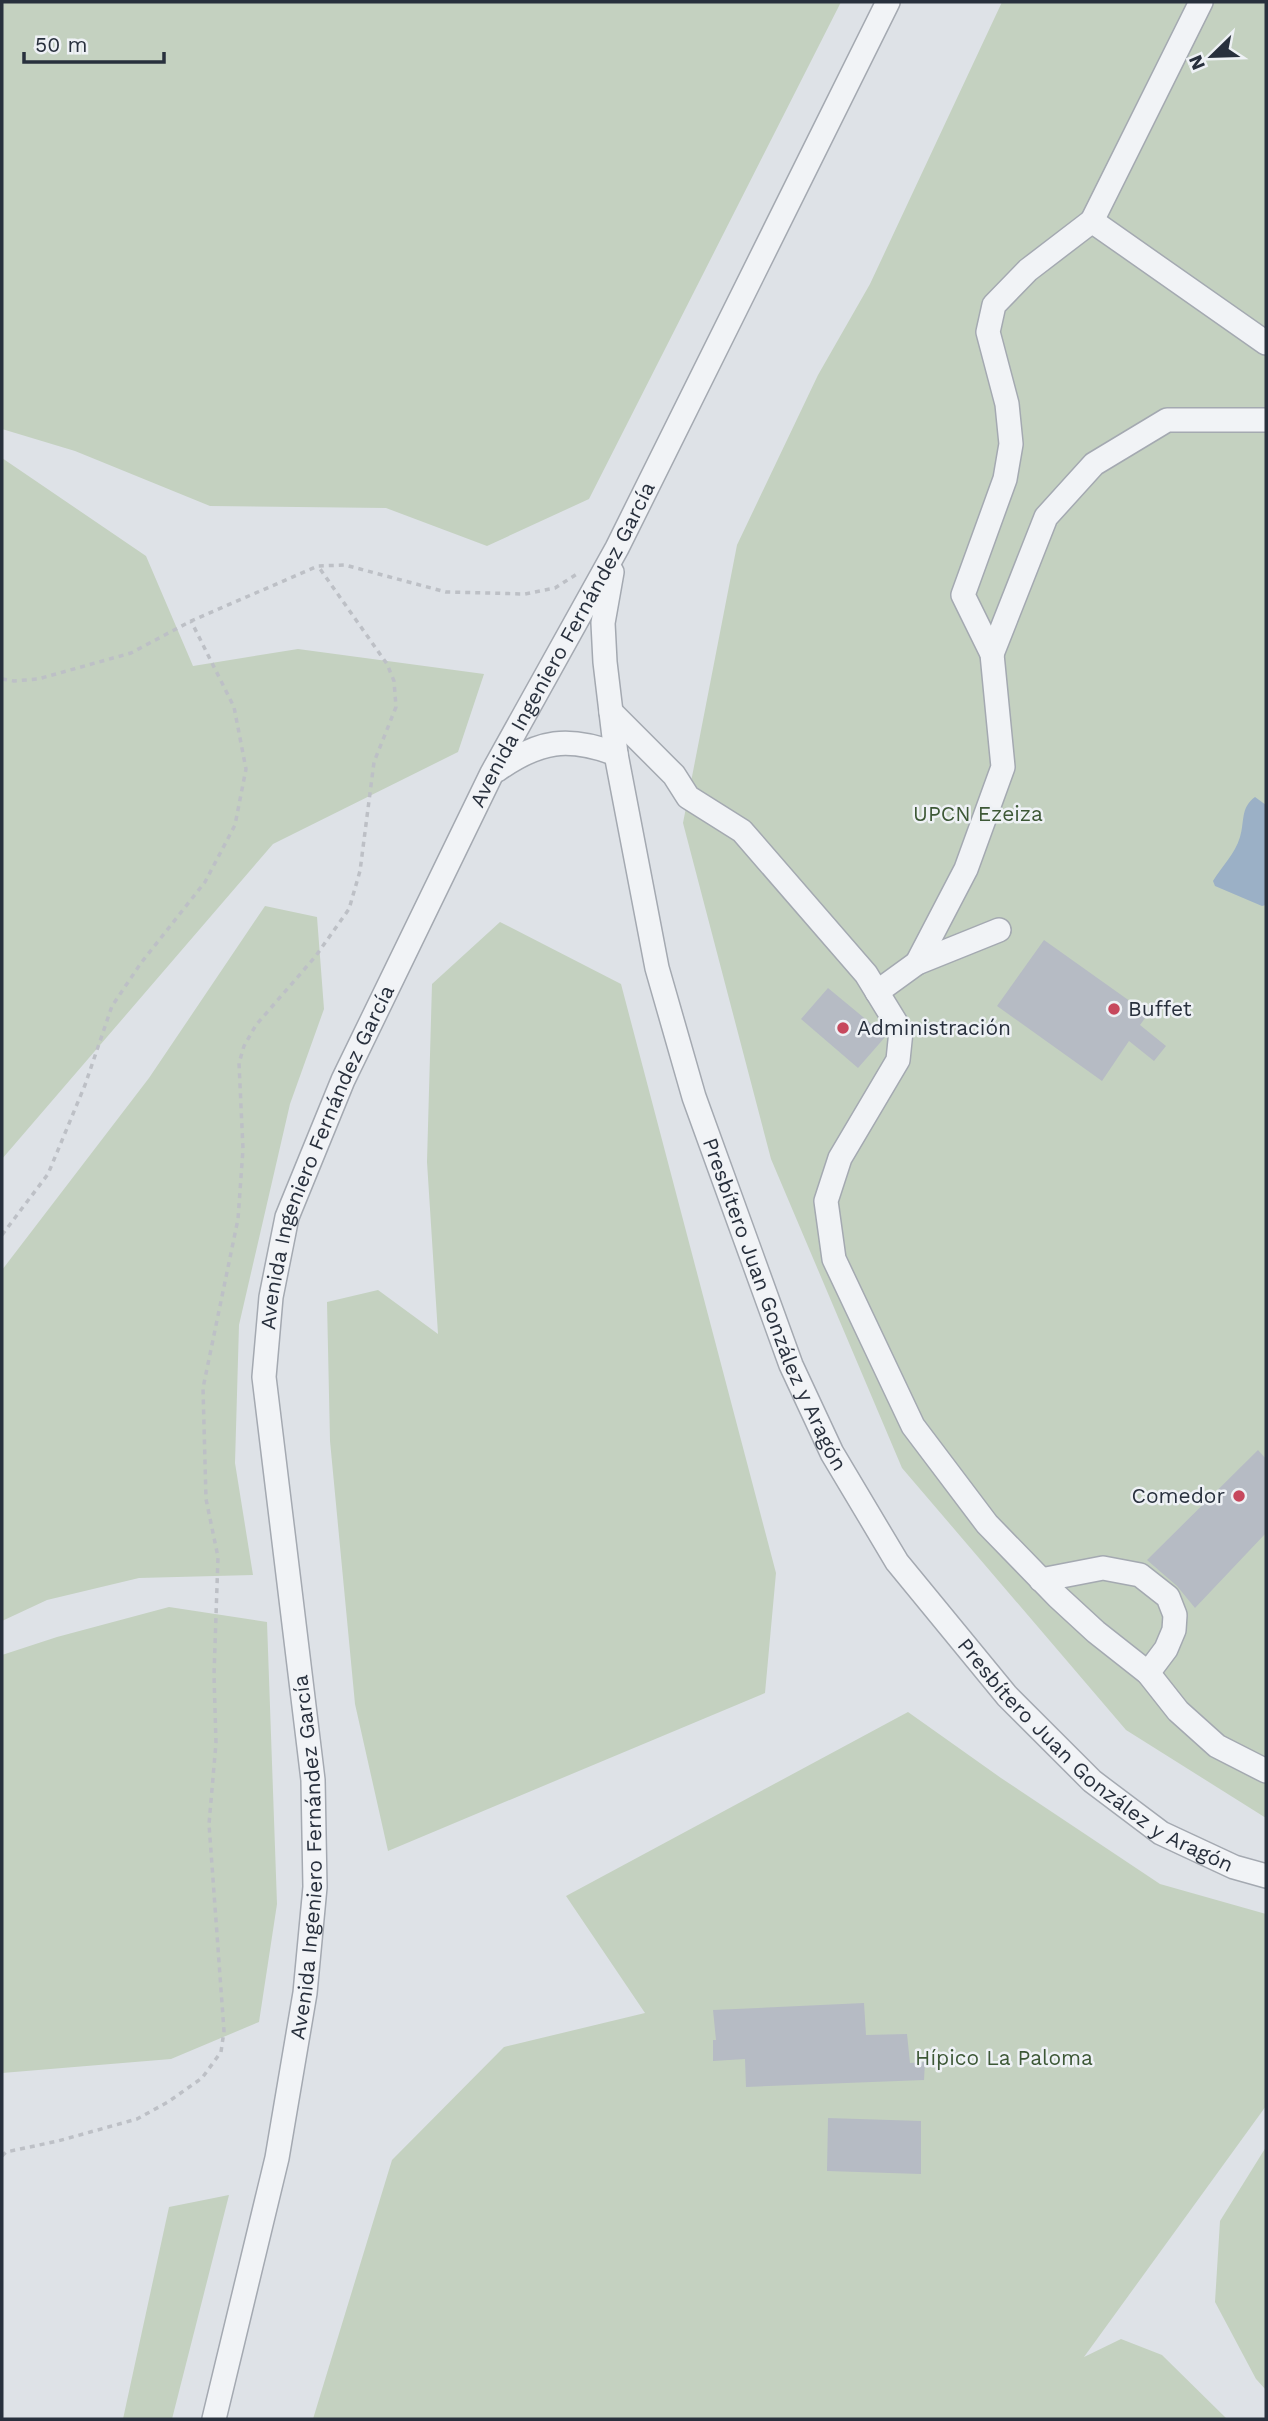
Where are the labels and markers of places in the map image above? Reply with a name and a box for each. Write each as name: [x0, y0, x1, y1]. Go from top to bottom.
place label: Buffet: [1128, 996, 1192, 1021]
marker: Buffet: [1106, 1001, 1122, 1017]
place label: Administración: [857, 1015, 1011, 1040]
marker: Administración: [835, 1020, 851, 1036]
place label: Comedor: [1132, 1483, 1225, 1508]
marker: Comedor: [1231, 1488, 1247, 1504]

